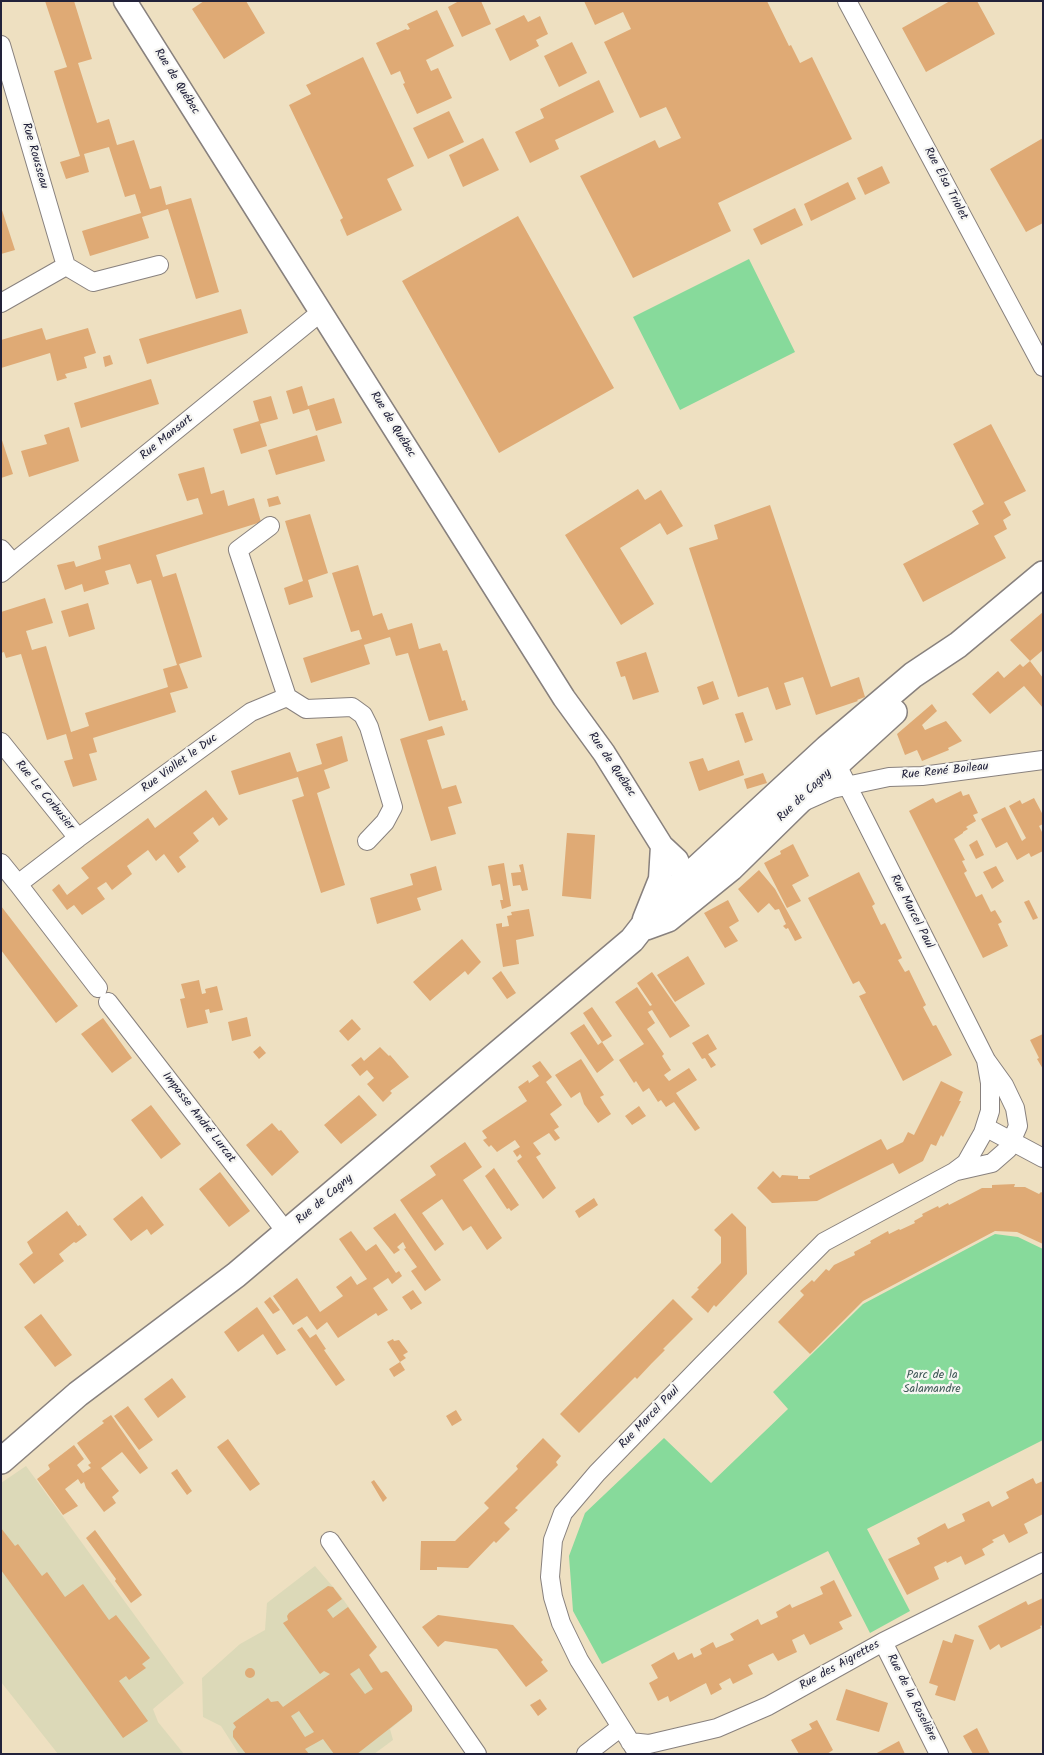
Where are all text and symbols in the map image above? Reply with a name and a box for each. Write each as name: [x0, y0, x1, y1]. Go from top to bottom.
street label: Rue de Québec: [150, 46, 202, 118]
street label: Rue Rousseau: [18, 121, 50, 191]
street label: Rue Elsa Triolet: [920, 145, 970, 223]
street label: Rue de Québec: [366, 389, 418, 461]
street label: Rue Mansart: [138, 412, 196, 464]
street label: Rue de Québec: [584, 730, 638, 800]
street label: Rue Viollet le Duc: [139, 732, 221, 796]
street label: Rue Le Corbusier: [11, 758, 77, 834]
street label: Rue René Boileau: [901, 760, 989, 784]
street label: Rue de Cagny: [775, 767, 835, 825]
street label: Rue Marcel Paul: [886, 872, 936, 952]
street label: Impasse André Lurcat: [158, 1070, 238, 1166]
street label: Rue de Cagny: [294, 1172, 356, 1228]
park label: Parc de la Salamandre: [903, 1369, 961, 1397]
street label: Rue Marcel Paul: [617, 1384, 683, 1452]
street label: Rue des Aigrettes: [797, 1638, 883, 1694]
street label: Rue de la Roselière: [883, 1652, 939, 1744]

